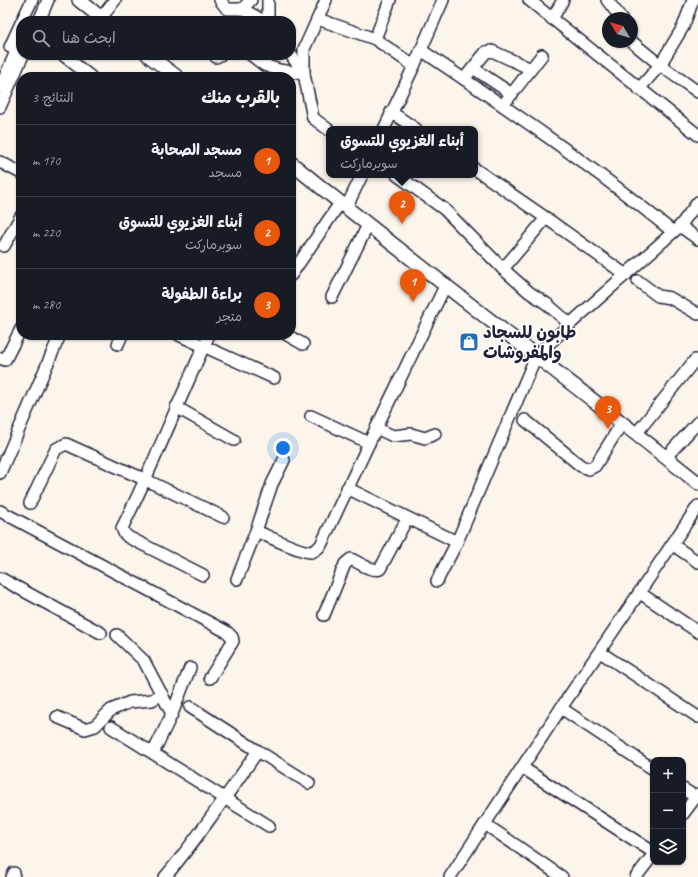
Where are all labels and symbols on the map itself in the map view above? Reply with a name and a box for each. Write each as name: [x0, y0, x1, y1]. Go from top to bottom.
north arrow: [602, 12, 638, 48]
pin: 2: [389, 191, 415, 224]
pin: 1: [400, 269, 426, 302]
place label: طابون للسجاد والمفروشات: [483, 322, 576, 364]
shop icon: طابون للسجاد والمفروشات: [458, 331, 480, 353]
pin: 3: [595, 396, 621, 429]
your location: [273, 438, 293, 458]

